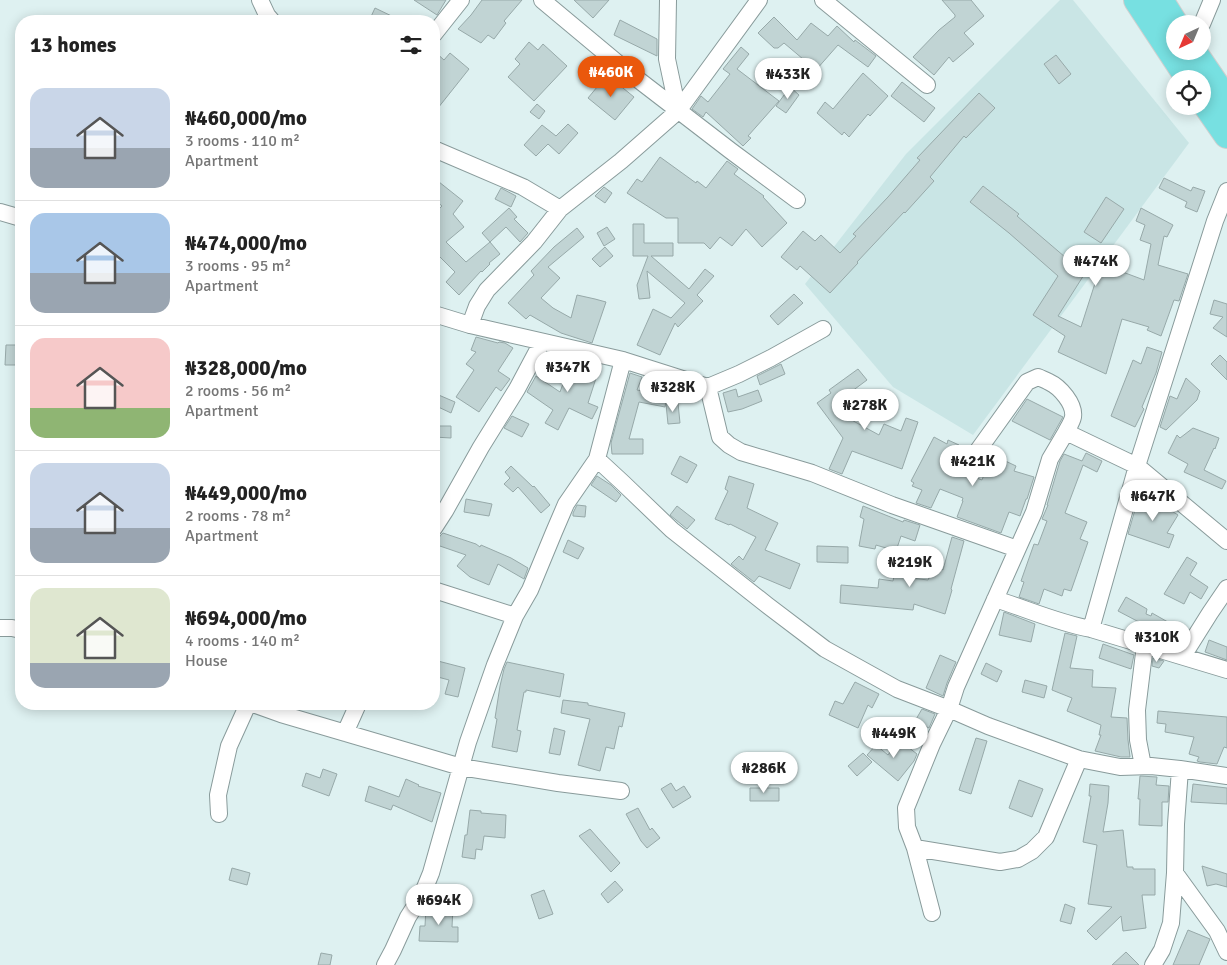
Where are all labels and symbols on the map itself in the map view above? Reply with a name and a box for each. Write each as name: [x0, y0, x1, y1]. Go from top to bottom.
north arrow: [1166, 15, 1211, 60]
pin: ₦460K: [576, 56, 646, 98]
pin: ₦433K: [753, 58, 823, 100]
pin: ₦474K: [1061, 244, 1131, 287]
pin: ₦347K: [533, 350, 603, 393]
pin: ₦328K: [638, 370, 708, 413]
pin: ₦278K: [830, 388, 900, 431]
pin: ₦421K: [938, 444, 1008, 487]
pin: ₦647K: [1118, 480, 1188, 522]
pin: ₦219K: [875, 546, 945, 588]
pin: ₦310K: [1122, 620, 1192, 663]
pin: ₦449K: [859, 716, 929, 759]
pin: ₦286K: [729, 752, 799, 794]
pin: ₦694K: [404, 884, 474, 926]

